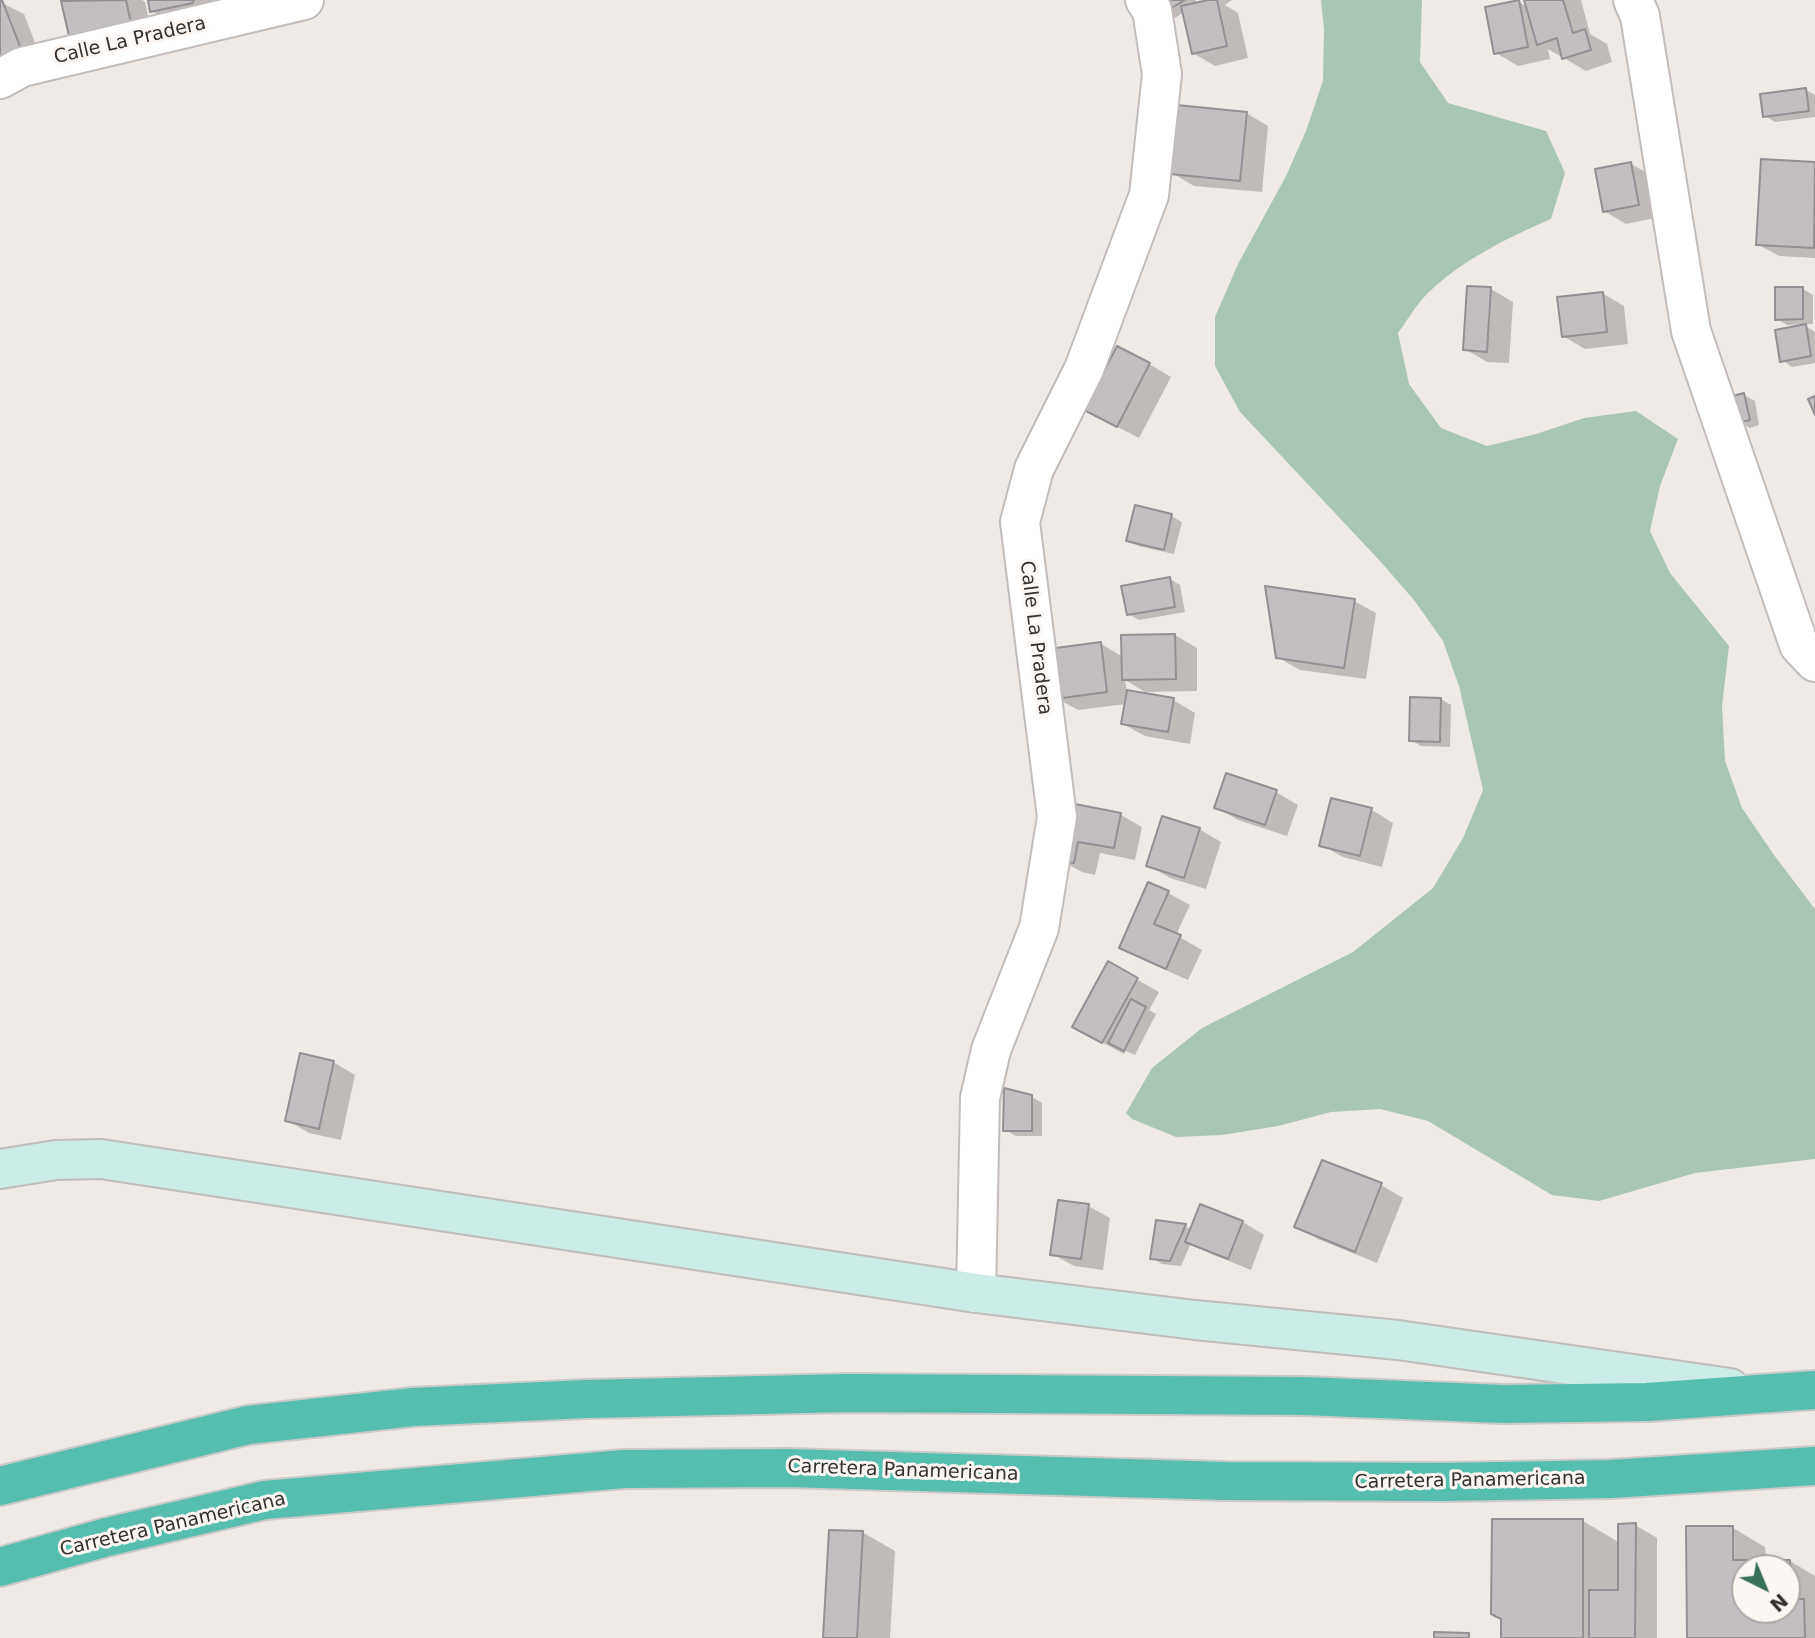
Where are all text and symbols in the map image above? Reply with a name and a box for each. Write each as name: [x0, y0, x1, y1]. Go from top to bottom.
street label: Calle La Pradera: [52, 12, 208, 70]
street label: Calle La Pradera: [1014, 560, 1056, 716]
street label: Carretera Panamericana: [787, 1456, 1019, 1486]
street label: Carretera Panamericana: [1354, 1468, 1586, 1494]
street label: Carretera Panamericana: [58, 1488, 288, 1562]
north arrow: [1731, 1554, 1801, 1624]
text: N: [1766, 1589, 1792, 1616]

